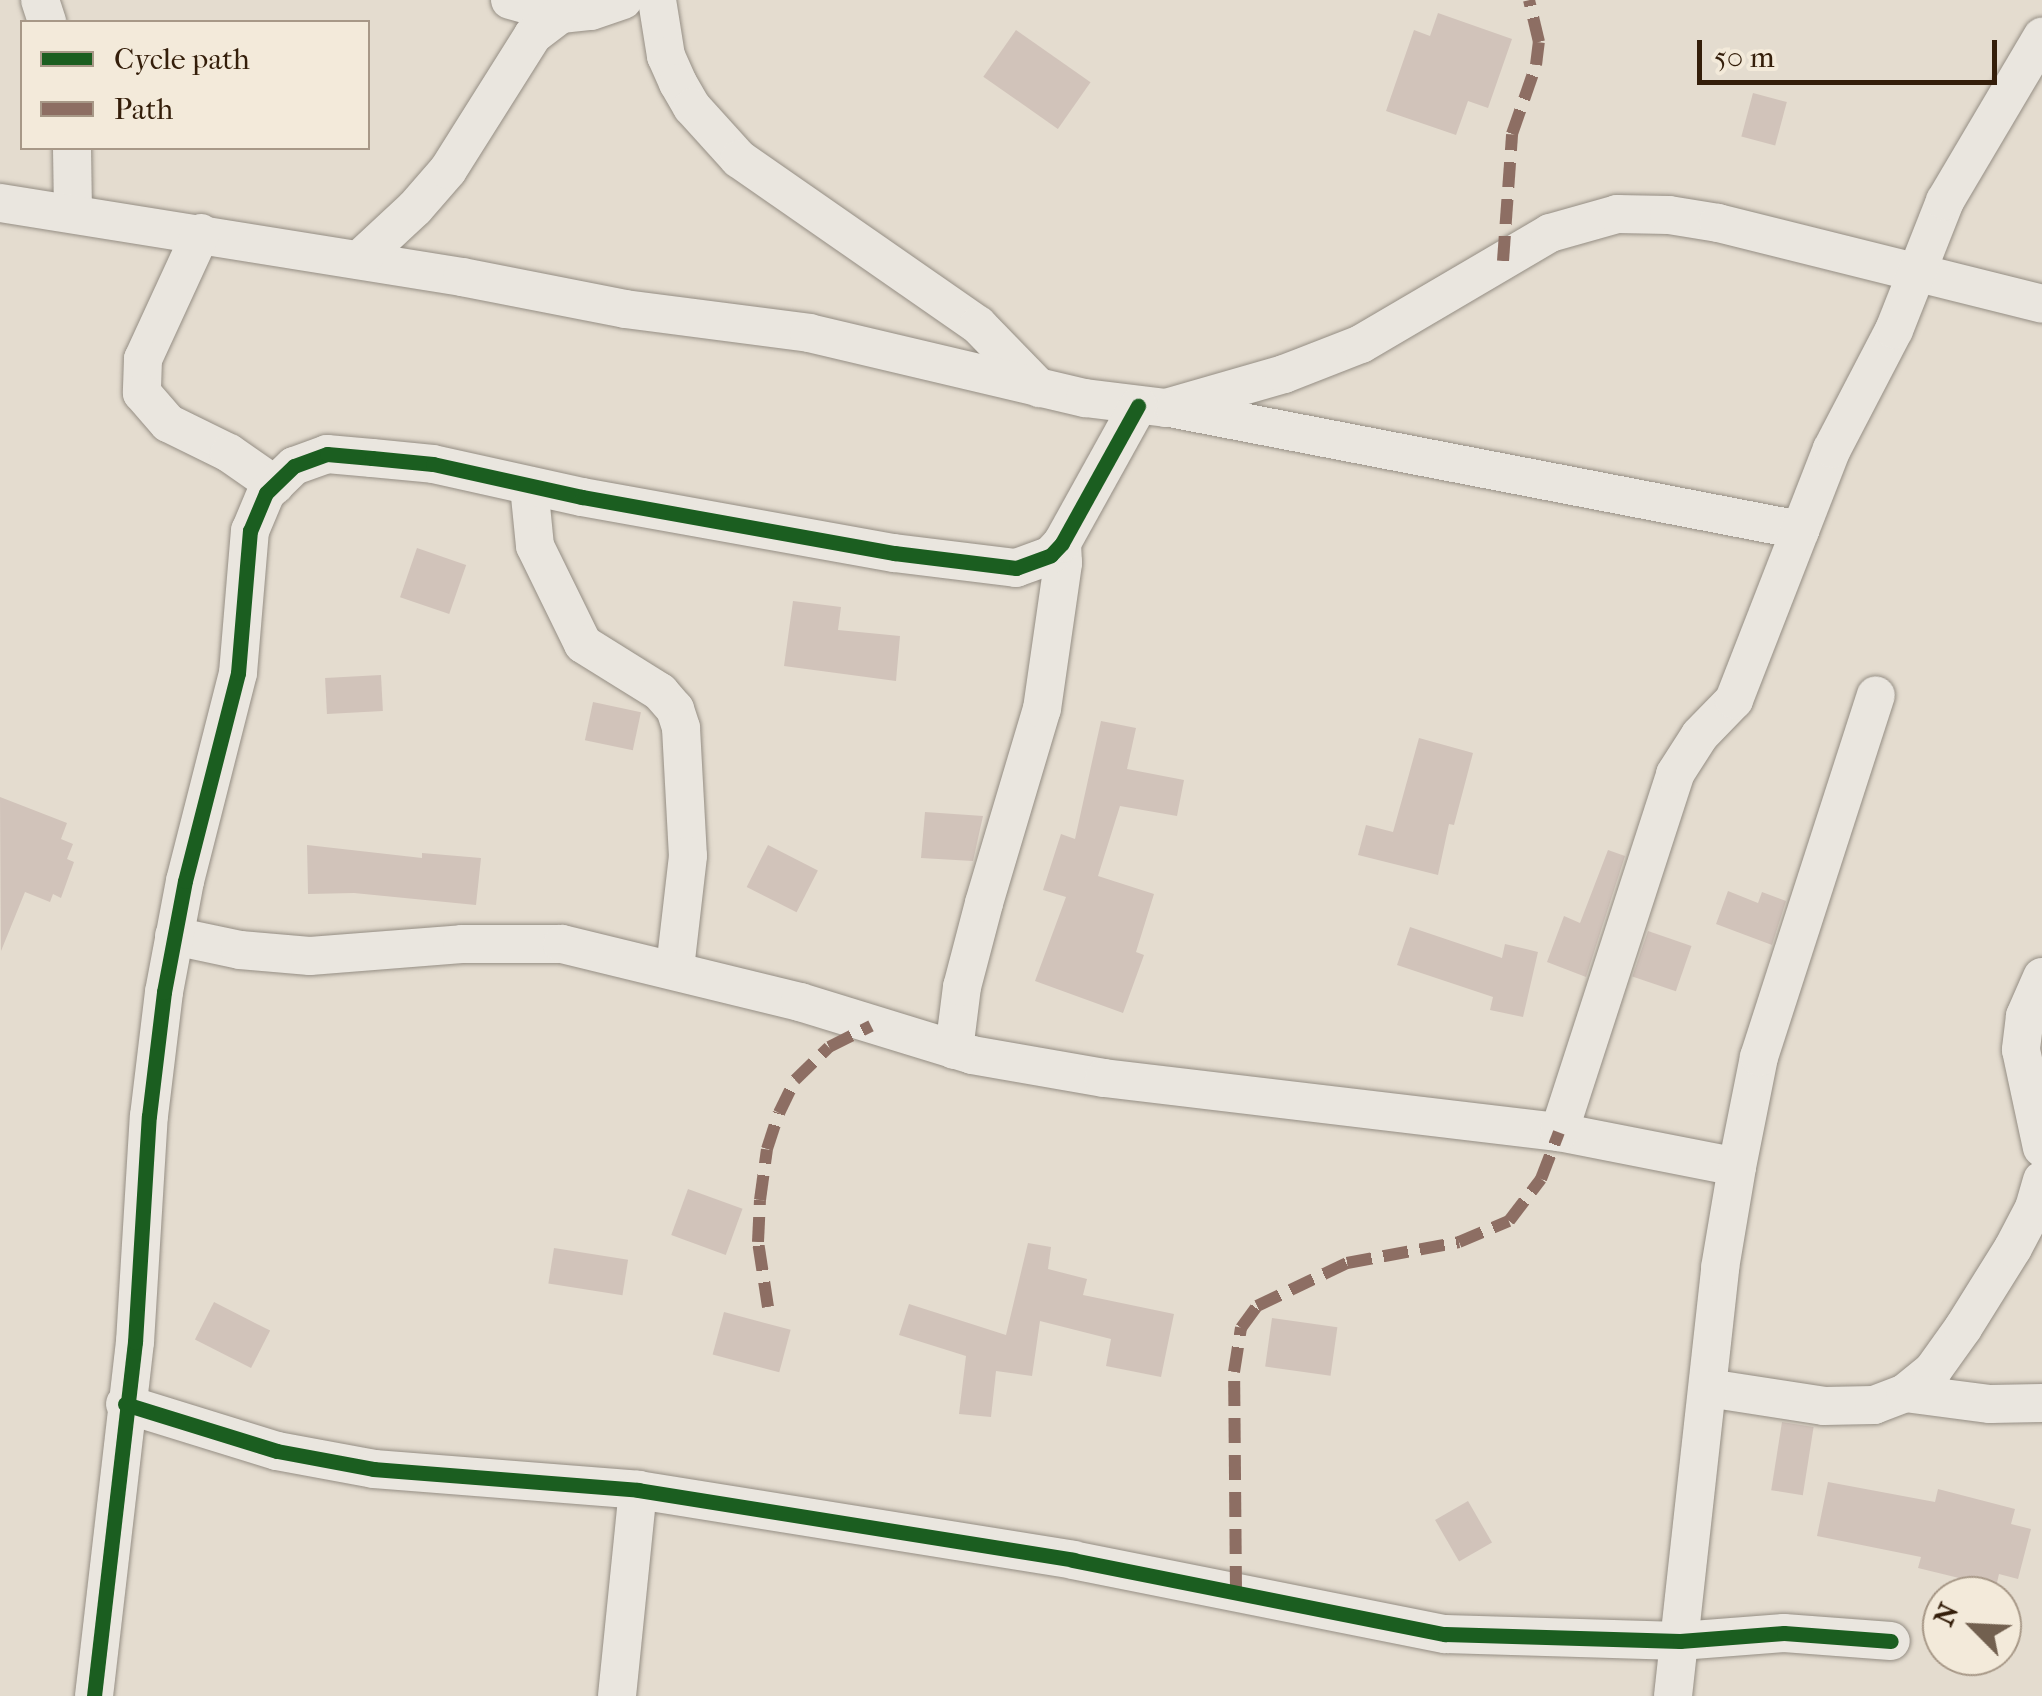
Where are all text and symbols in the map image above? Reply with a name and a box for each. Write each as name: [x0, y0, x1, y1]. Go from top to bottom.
legend: [20, 20, 370, 150]
scale bar: [1702, 20, 2002, 82]
text: 50 m: [1714, 40, 1775, 75]
text: Cycle path: [114, 42, 250, 77]
text: Path: [114, 92, 173, 127]
north arrow: [1922, 1576, 2022, 1676]
text: N: [1927, 1598, 1965, 1631]

